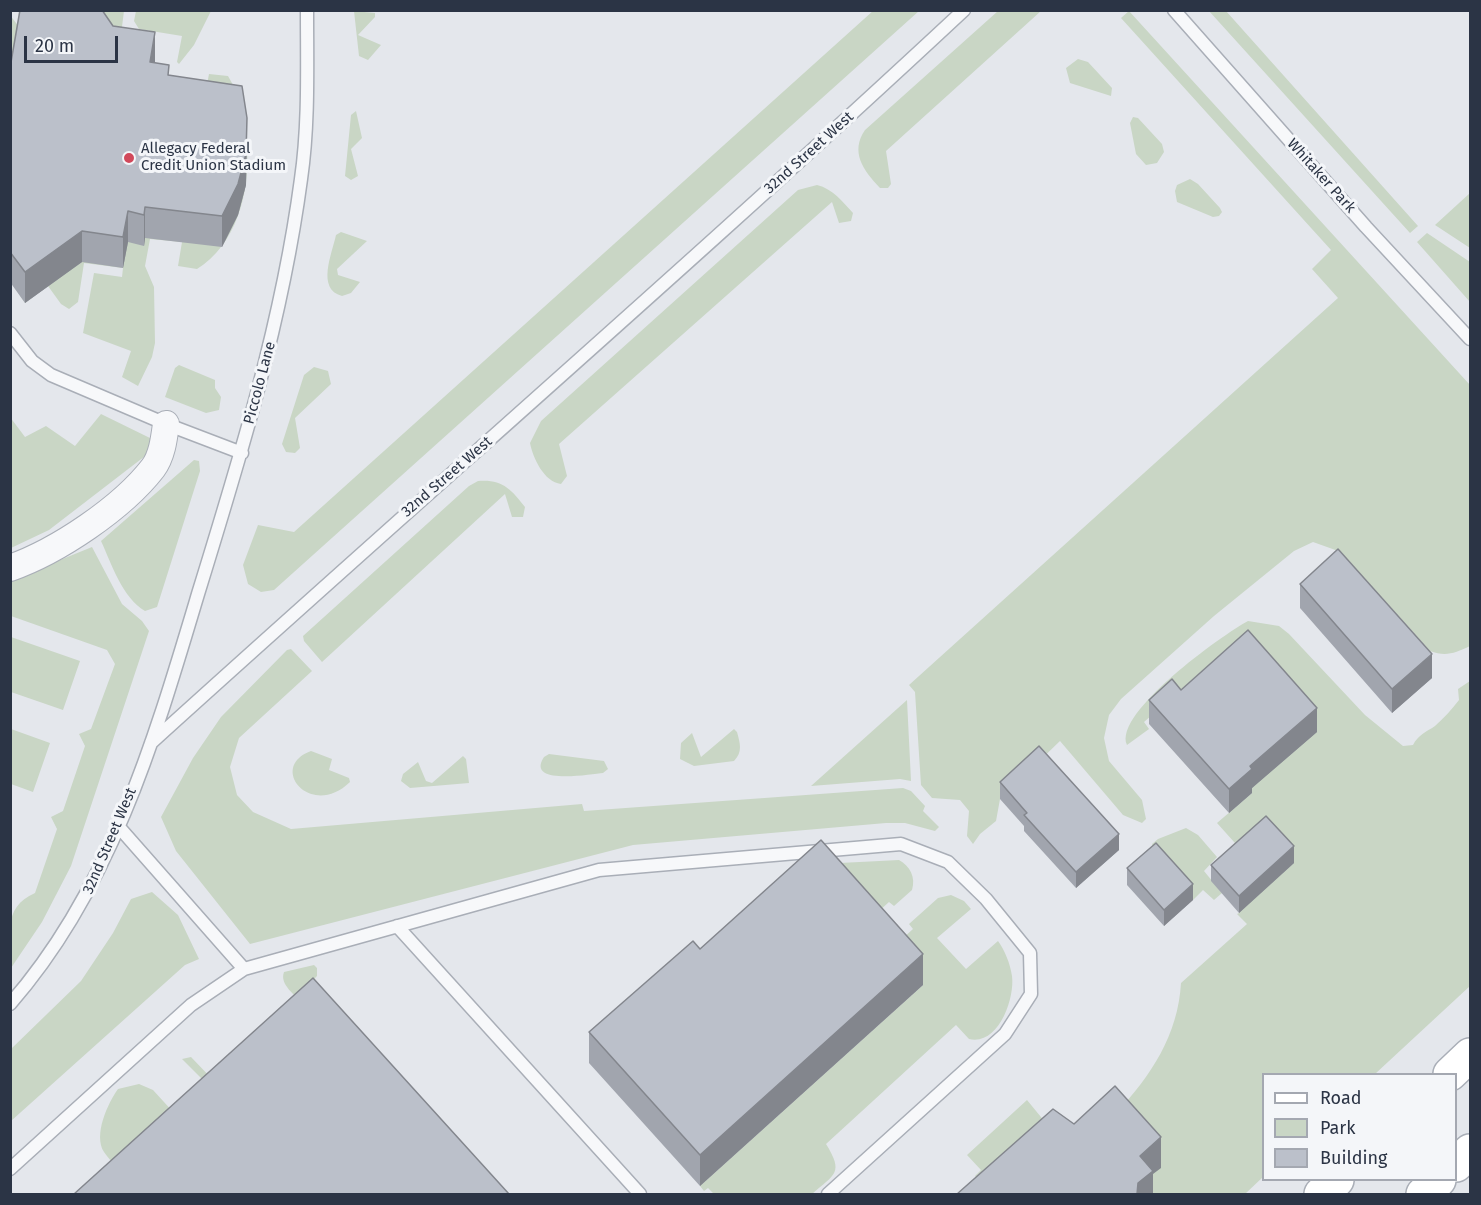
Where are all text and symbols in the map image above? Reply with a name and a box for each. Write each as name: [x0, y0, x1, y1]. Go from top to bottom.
scale bar: [27, 24, 122, 62]
text: 20 m: [35, 35, 74, 57]
street label: 32nd Street West: [761, 108, 857, 198]
street label: Whitaker Park: [1283, 135, 1359, 217]
place label: Allegacy Federal Credit Union Stadium: [141, 140, 286, 175]
marker: Allegacy Federal Credit Union Stadium: [122, 151, 136, 165]
street label: Piccolo Lane: [240, 340, 280, 426]
street label: 32nd Street West: [398, 433, 496, 521]
street label: 32nd Street West: [79, 785, 141, 897]
legend: [1262, 1073, 1457, 1181]
text: Road: [1320, 1087, 1362, 1109]
text: Park: [1320, 1117, 1355, 1139]
text: Building: [1320, 1147, 1387, 1169]

